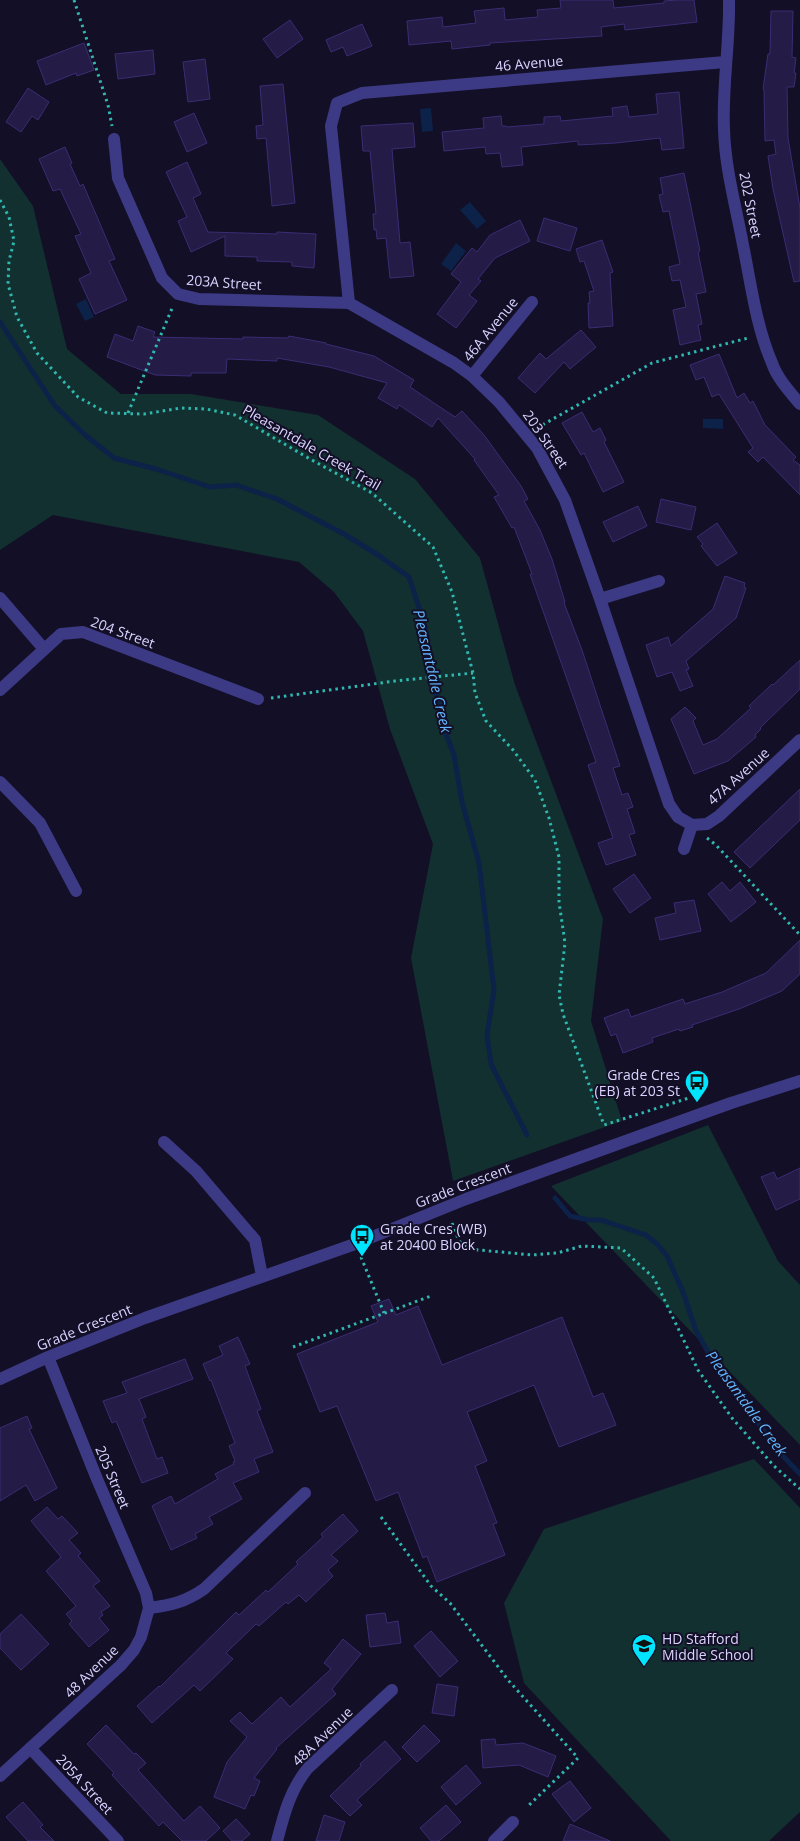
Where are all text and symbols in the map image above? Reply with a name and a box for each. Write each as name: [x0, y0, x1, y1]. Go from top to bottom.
street label: 46 Avenue: [494, 51, 564, 75]
street label: 202 Street: [735, 170, 767, 240]
street label: 203A Street: [186, 270, 262, 294]
street label: 46A Avenue: [458, 293, 522, 365]
street label: Pleasantdale Creek Trail: [239, 400, 385, 494]
street label: 203 Street: [519, 406, 573, 472]
water label: Pleasantdale Creek: [409, 607, 457, 735]
street label: 204 Street: [88, 612, 158, 652]
street label: 47A Avenue: [703, 743, 773, 809]
place label: Grade Cres (EB) at 203 St: [595, 1065, 680, 1100]
bus stop icon: Grade Cres (EB) at 203 St: [684, 1069, 710, 1103]
street label: Grade Crescent: [412, 1158, 514, 1212]
place label: Grade Cres (WB) at 20400 Block: [380, 1219, 487, 1254]
bus stop icon: Grade Cres (WB) at 20400 Block: [349, 1223, 375, 1257]
street label: Grade Crescent: [34, 1299, 134, 1355]
water label: Pleasantdale Creek: [702, 1346, 793, 1460]
street label: 205 Street: [91, 1443, 135, 1511]
place label: HD Stafford Middle School: [662, 1629, 754, 1664]
school or university icon: HD Stafford Middle School: [631, 1633, 657, 1667]
street label: 48 Avenue: [60, 1640, 122, 1702]
street label: 48A Avenue: [288, 1702, 356, 1770]
street label: 205A Street: [52, 1750, 118, 1818]

